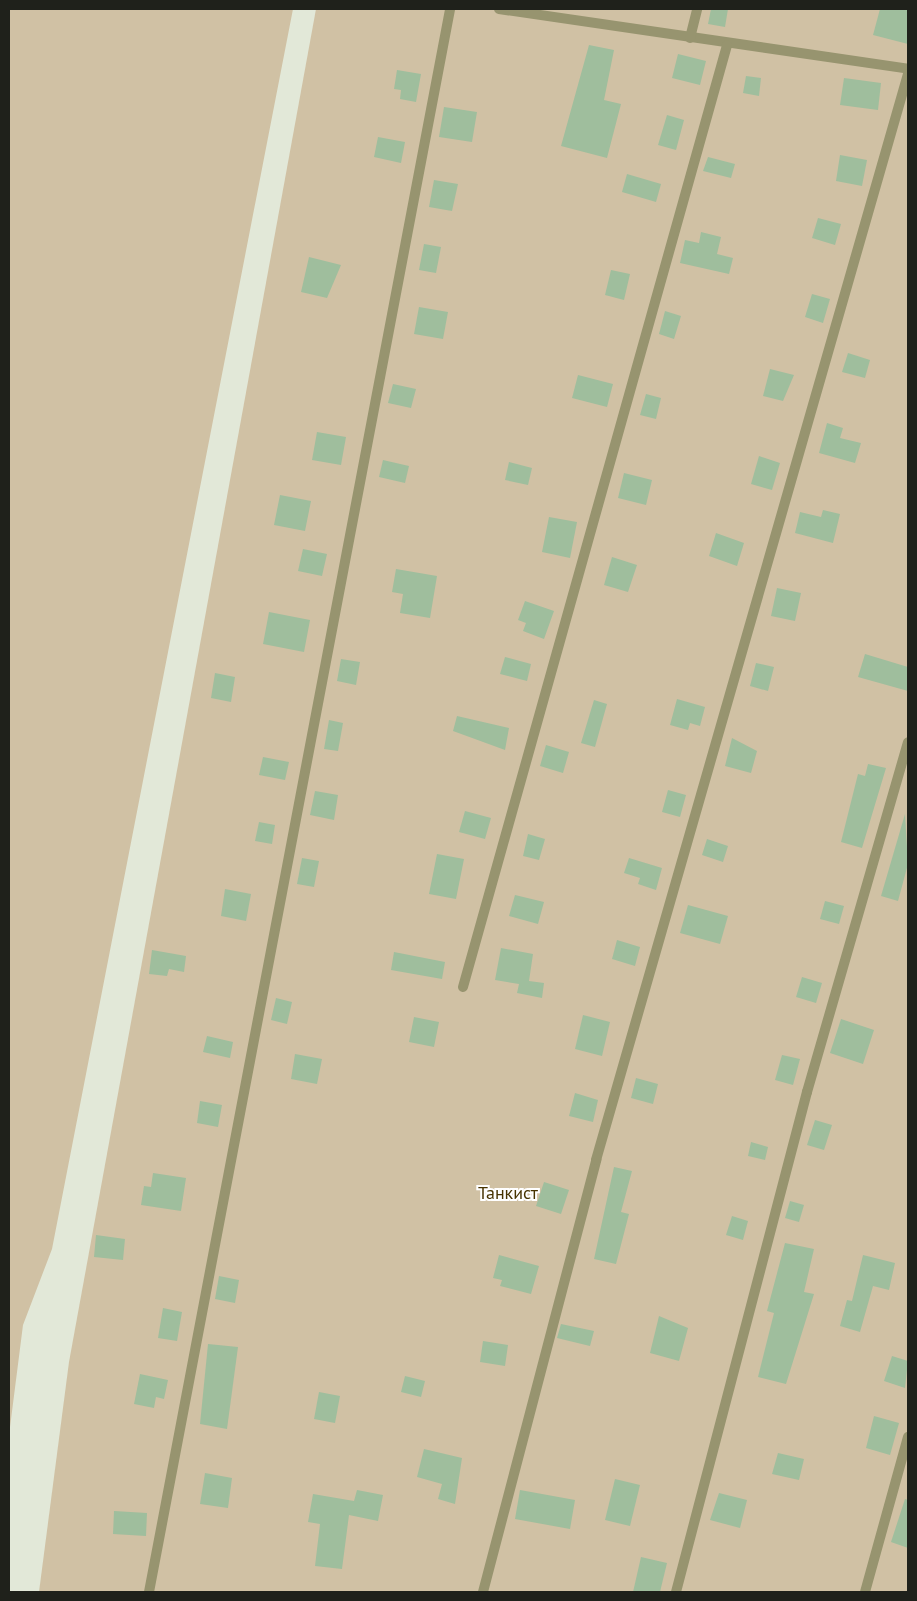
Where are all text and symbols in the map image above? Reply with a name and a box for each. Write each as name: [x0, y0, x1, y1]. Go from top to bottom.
park label: Танкист: [478, 1182, 538, 1204]

